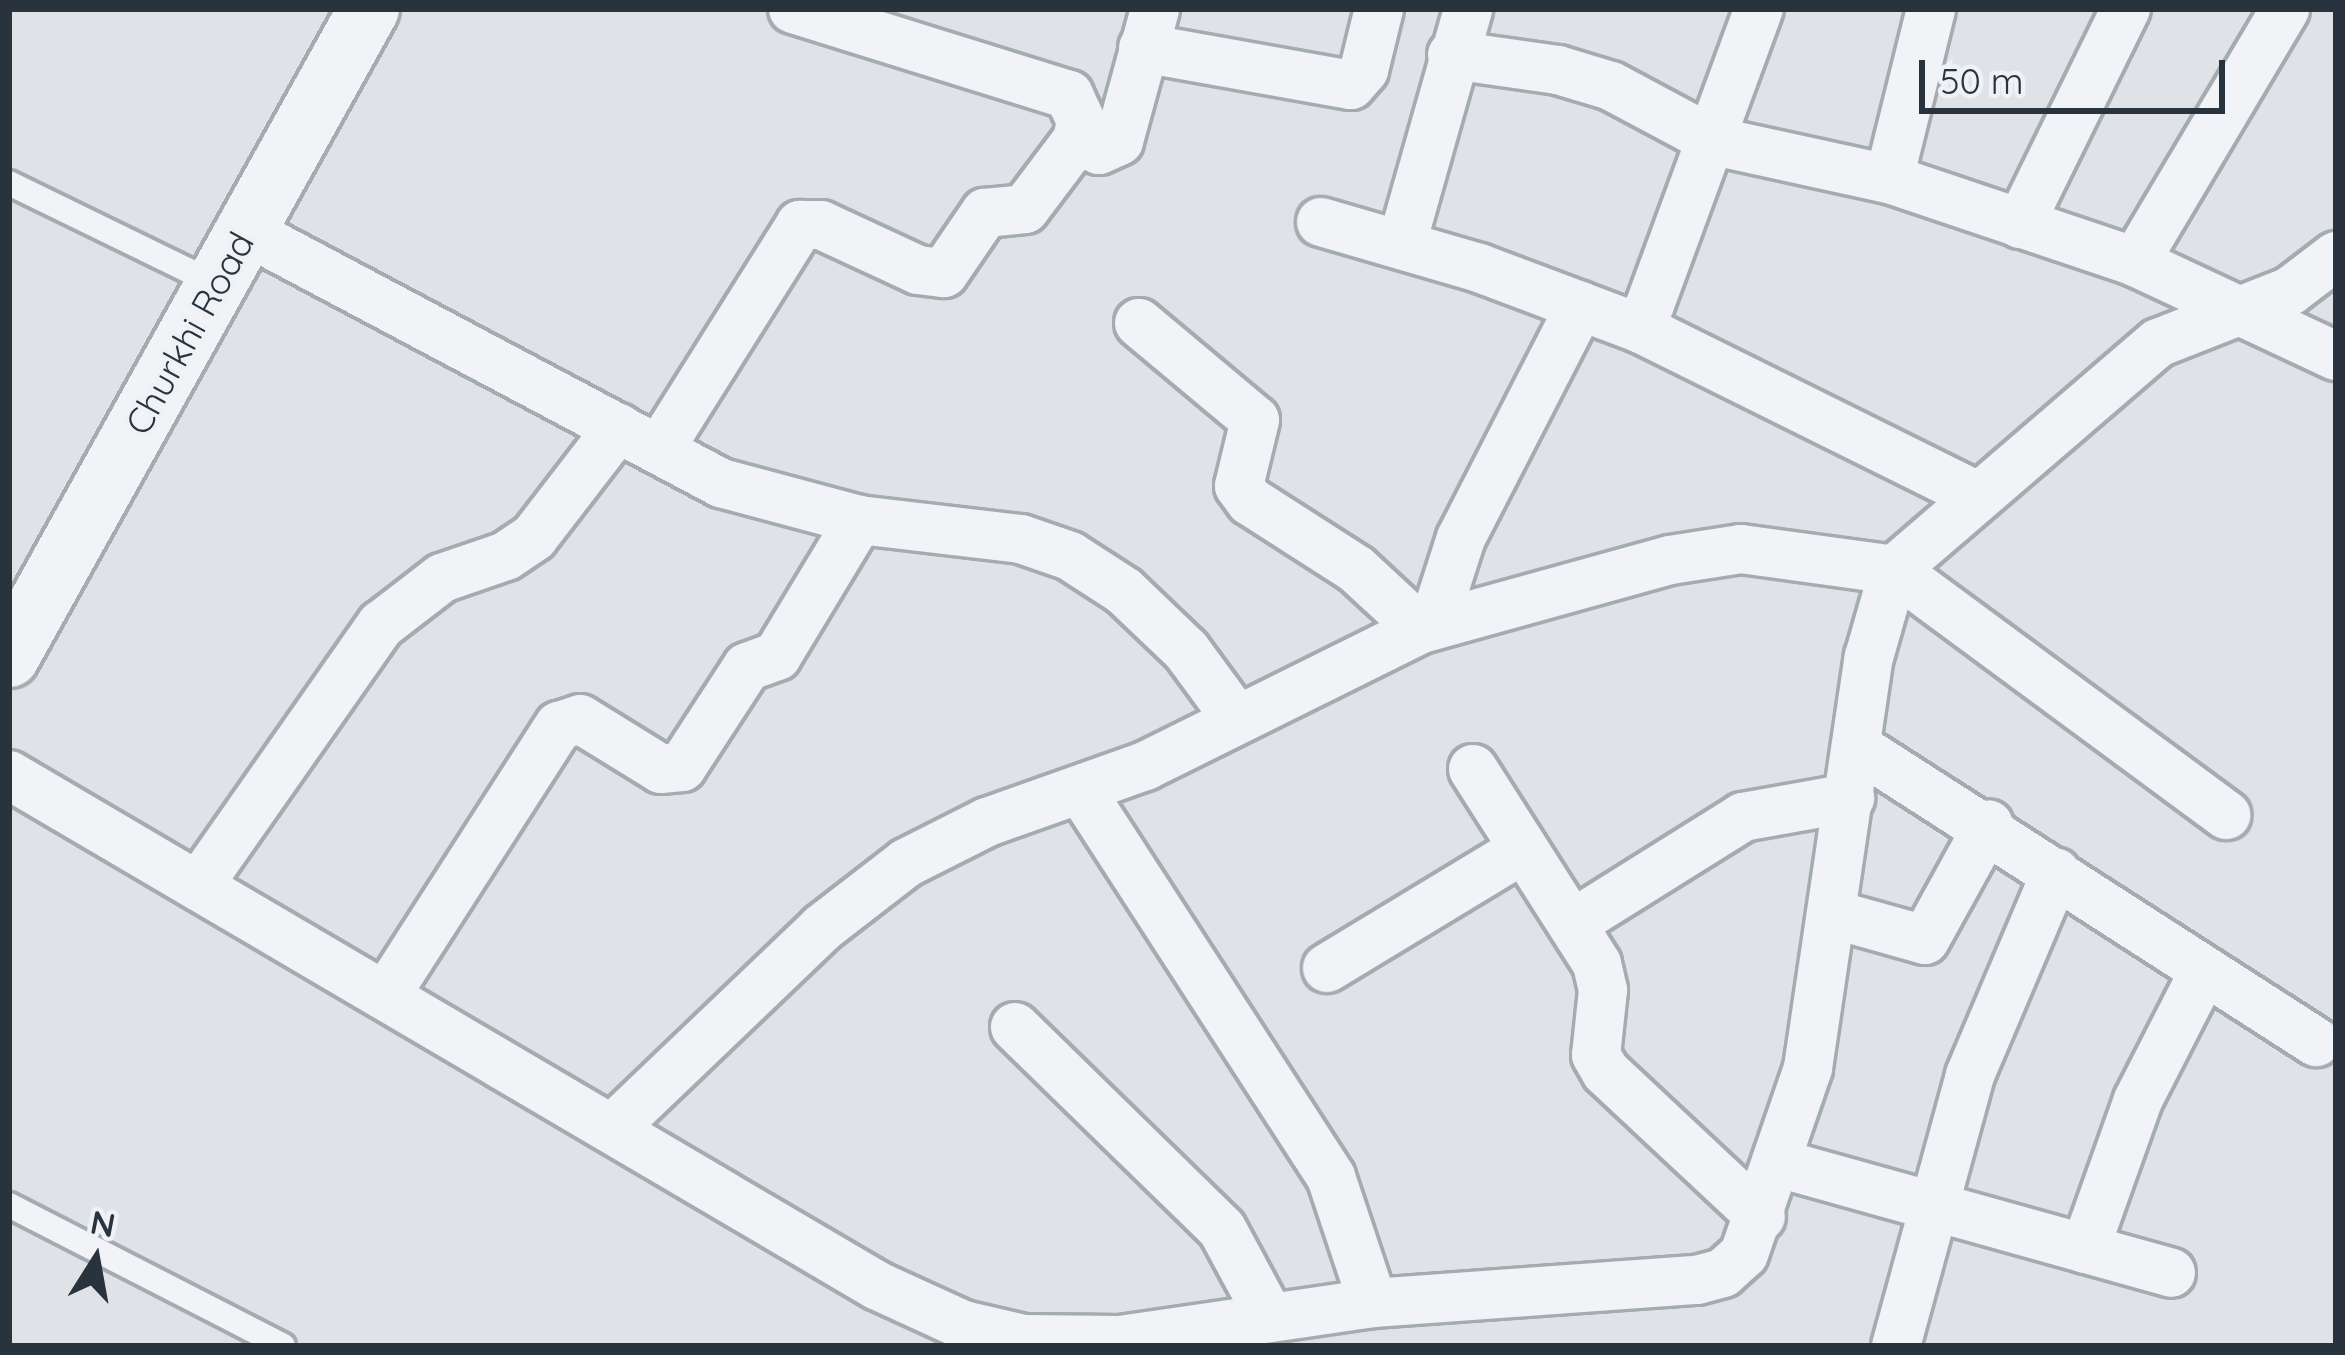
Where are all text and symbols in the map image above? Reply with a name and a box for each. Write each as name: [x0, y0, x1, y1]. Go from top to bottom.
scale bar: [1925, 36, 2231, 110]
text: 50 m: [1940, 58, 2024, 103]
street label: Churkhi Road: [116, 224, 262, 442]
north arrow: [36, 1199, 156, 1319]
text: N: [87, 1201, 119, 1246]

